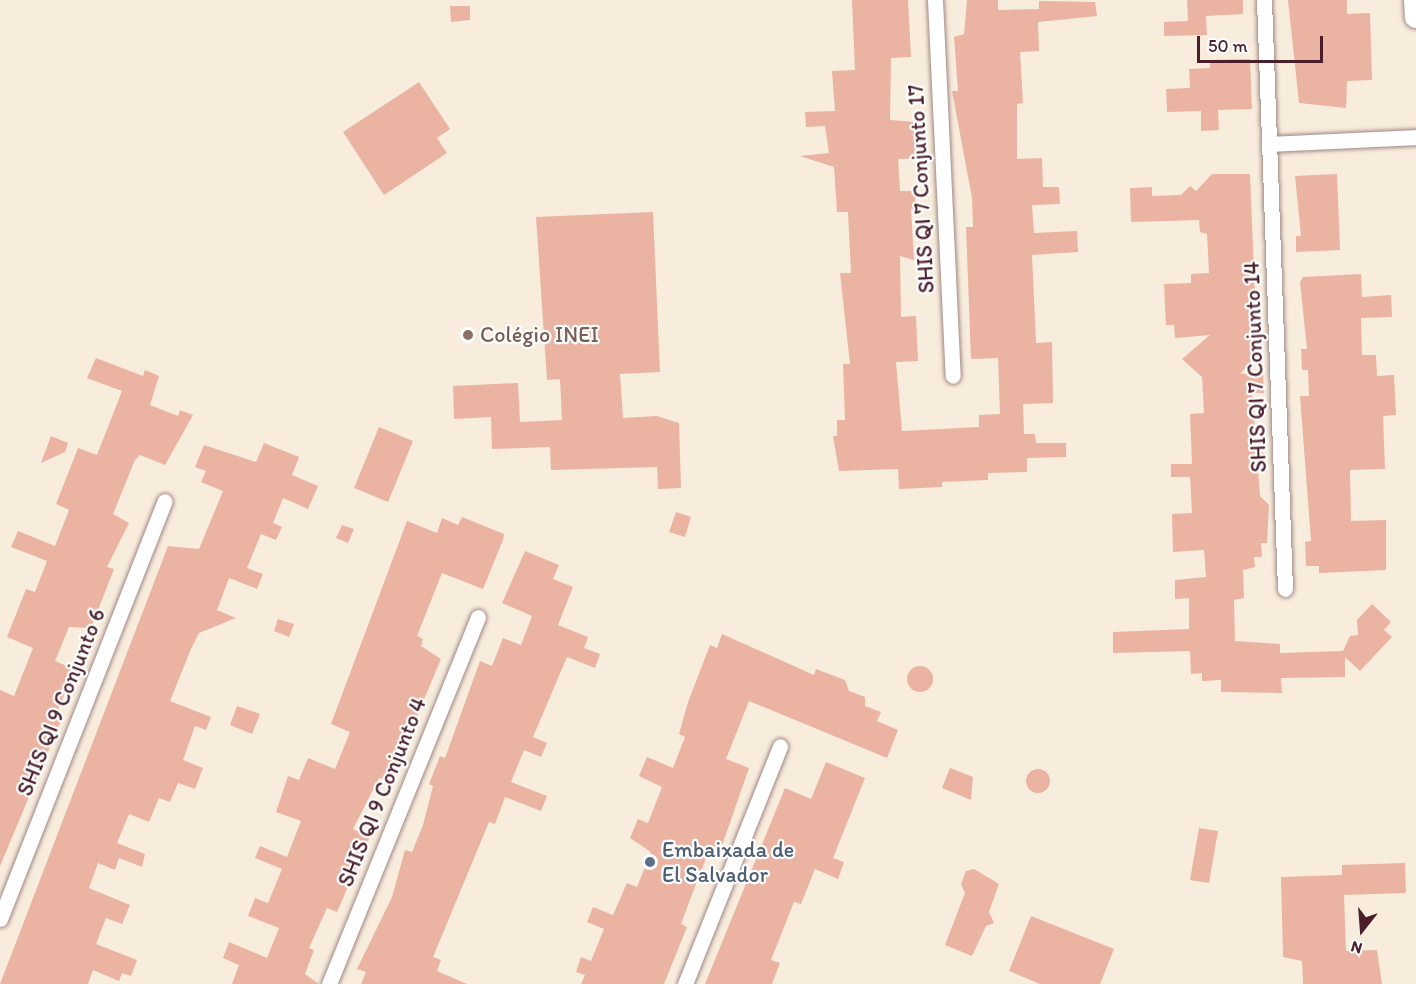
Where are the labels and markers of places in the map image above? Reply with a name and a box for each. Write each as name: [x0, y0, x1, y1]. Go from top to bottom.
place label: Colégio INEI: [480, 322, 599, 348]
marker: Colégio INEI: [461, 328, 475, 342]
place label: Embaixada de El Salvador: [662, 836, 795, 888]
marker: Embaixada de El Salvador: [643, 855, 657, 869]

